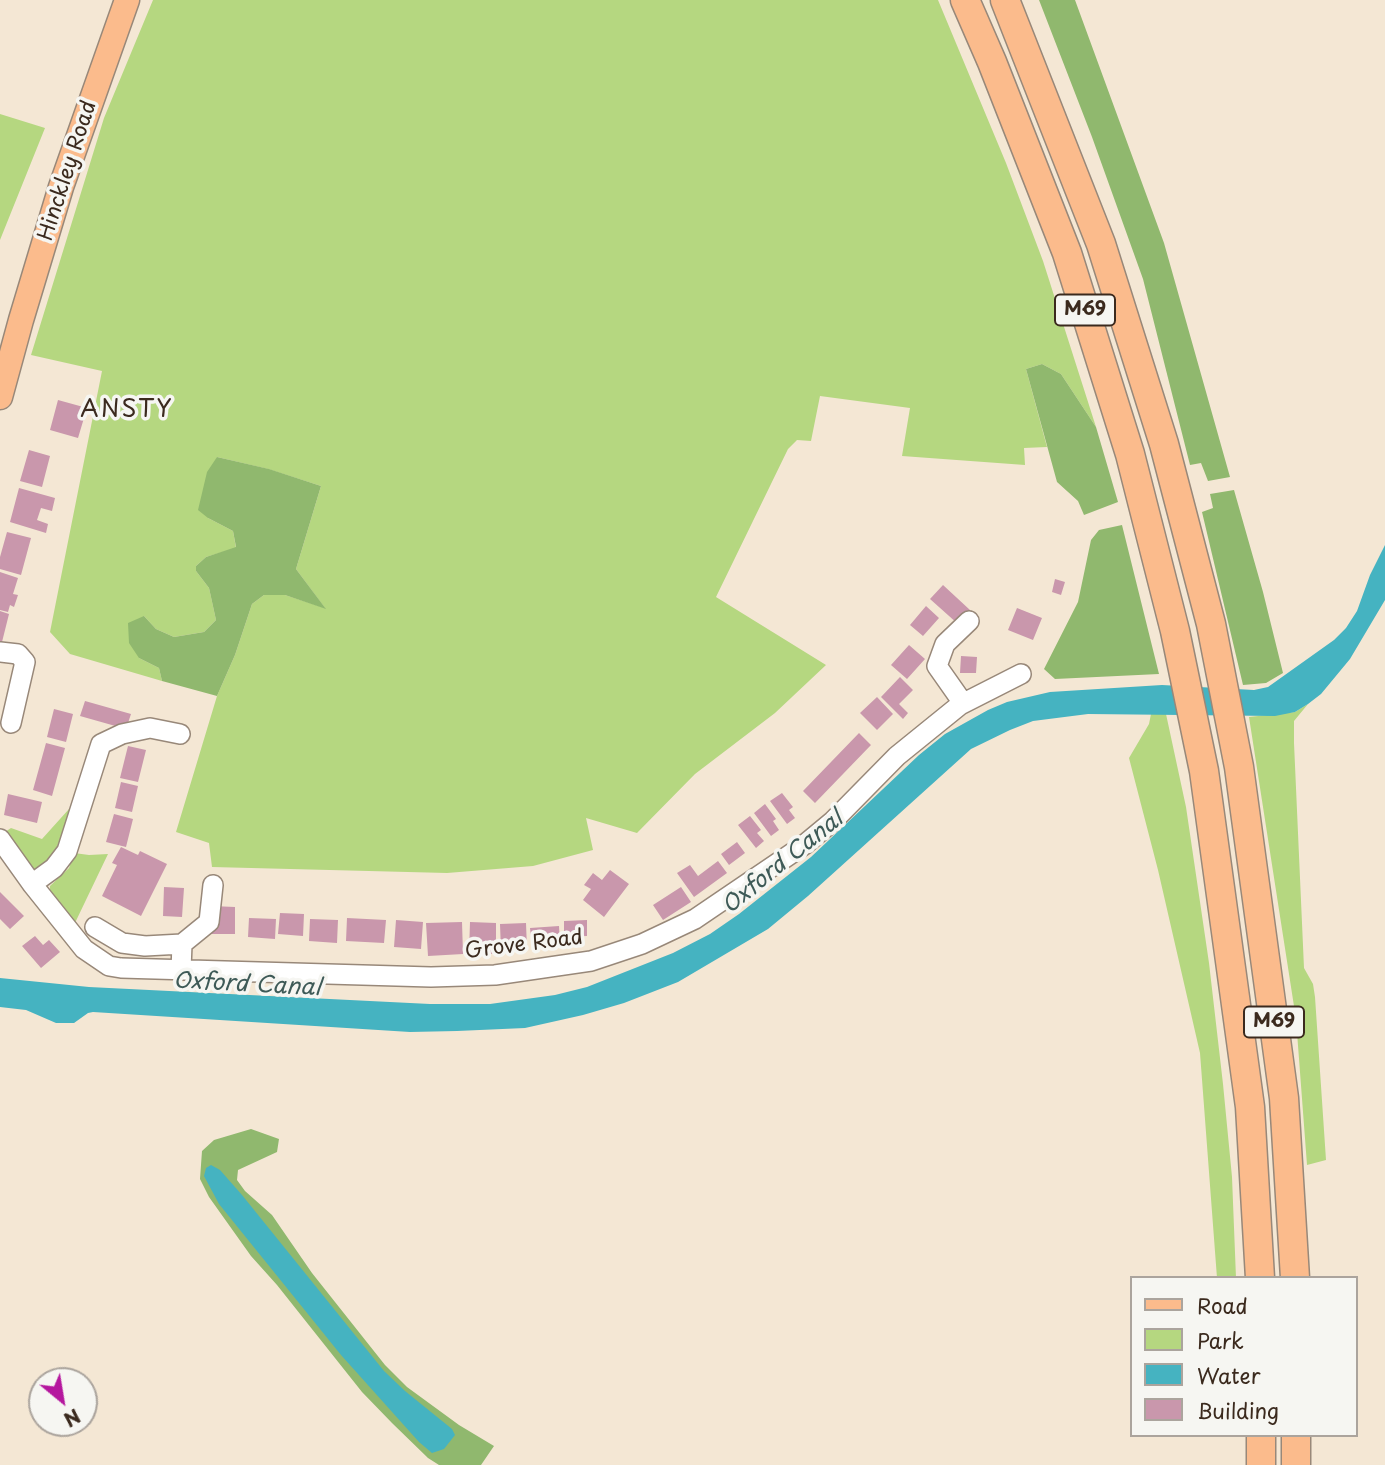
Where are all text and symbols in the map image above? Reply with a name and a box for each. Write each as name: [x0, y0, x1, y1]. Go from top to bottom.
street label: Hinckley Road: [33, 98, 103, 244]
road number: M69: [1055, 294, 1115, 326]
district label: ANSTY: [80, 396, 174, 424]
water label: Oxford Canal: [717, 806, 849, 920]
street label: Grove Road: [464, 925, 584, 965]
water label: Oxford Canal: [172, 967, 322, 1003]
road number: M69: [1244, 1006, 1304, 1038]
legend: [1130, 1276, 1357, 1437]
text: Road: [1197, 1289, 1248, 1321]
text: Park: [1197, 1324, 1244, 1356]
text: Water: [1197, 1359, 1260, 1391]
north arrow: [28, 1367, 98, 1437]
text: Building: [1197, 1394, 1279, 1426]
text: N: [59, 1403, 86, 1434]

